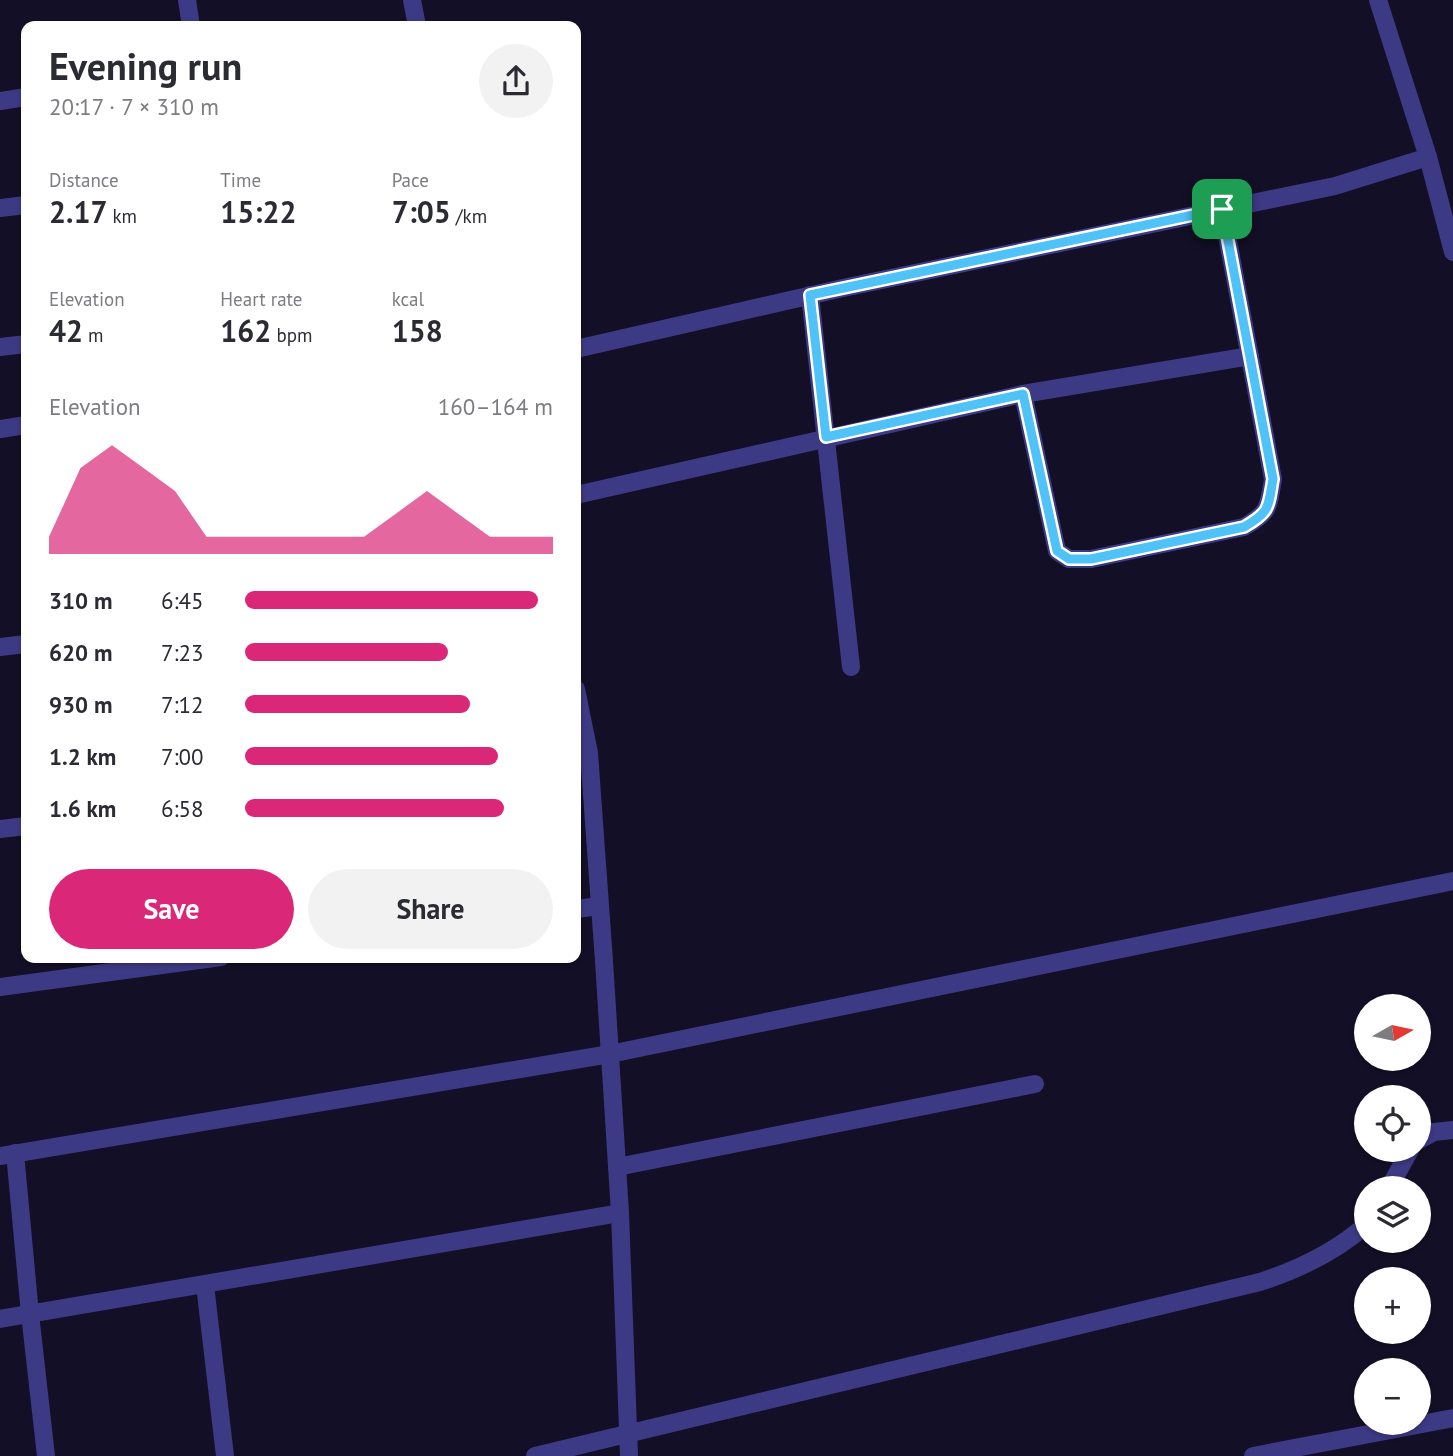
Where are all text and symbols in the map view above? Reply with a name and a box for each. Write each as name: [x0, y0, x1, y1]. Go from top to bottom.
text: Evening run: [49, 41, 242, 90]
button: share: [479, 44, 553, 118]
text: 20:17 · 7 × 310 m: [49, 92, 219, 121]
text: Distance: [49, 168, 119, 192]
text: Time: [220, 168, 261, 192]
text: Pace: [392, 168, 429, 192]
pin: [1192, 179, 1252, 239]
icon: arrive: [1203, 190, 1241, 228]
text: 2.17: [49, 192, 107, 231]
text: 15:22: [220, 192, 296, 231]
text: 7:05: [392, 192, 451, 231]
text: km: [107, 204, 137, 228]
text: /km: [451, 204, 487, 228]
text: Elevation: [49, 287, 125, 311]
text: Heart rate: [220, 287, 302, 311]
text: kcal: [392, 287, 424, 311]
text: 42: [49, 311, 83, 350]
text: 162: [220, 311, 271, 350]
text: 158: [392, 311, 443, 350]
text: m: [83, 323, 104, 347]
text: bpm: [271, 323, 312, 347]
text: Elevation: [49, 392, 141, 421]
text: 160–164 m: [438, 392, 553, 421]
text: 310 m: [49, 586, 112, 615]
text: 6:45: [161, 586, 204, 615]
text: 620 m: [49, 638, 112, 667]
text: 7:23: [161, 638, 204, 667]
text: 930 m: [49, 690, 112, 719]
text: 7:12: [161, 690, 204, 719]
text: 1.2 km: [49, 742, 116, 771]
text: 7:00: [161, 742, 204, 771]
text: 1.6 km: [49, 794, 116, 823]
text: 6:58: [161, 794, 204, 823]
button: Save: [49, 869, 294, 949]
button: Share: [308, 869, 553, 949]
north arrow: [1354, 994, 1432, 1071]
map controls: [1354, 994, 1431, 1435]
button: locate: [1354, 1085, 1431, 1162]
button: layers: [1354, 1176, 1431, 1253]
button: +: [1354, 1267, 1431, 1344]
button: −: [1354, 1358, 1431, 1435]

